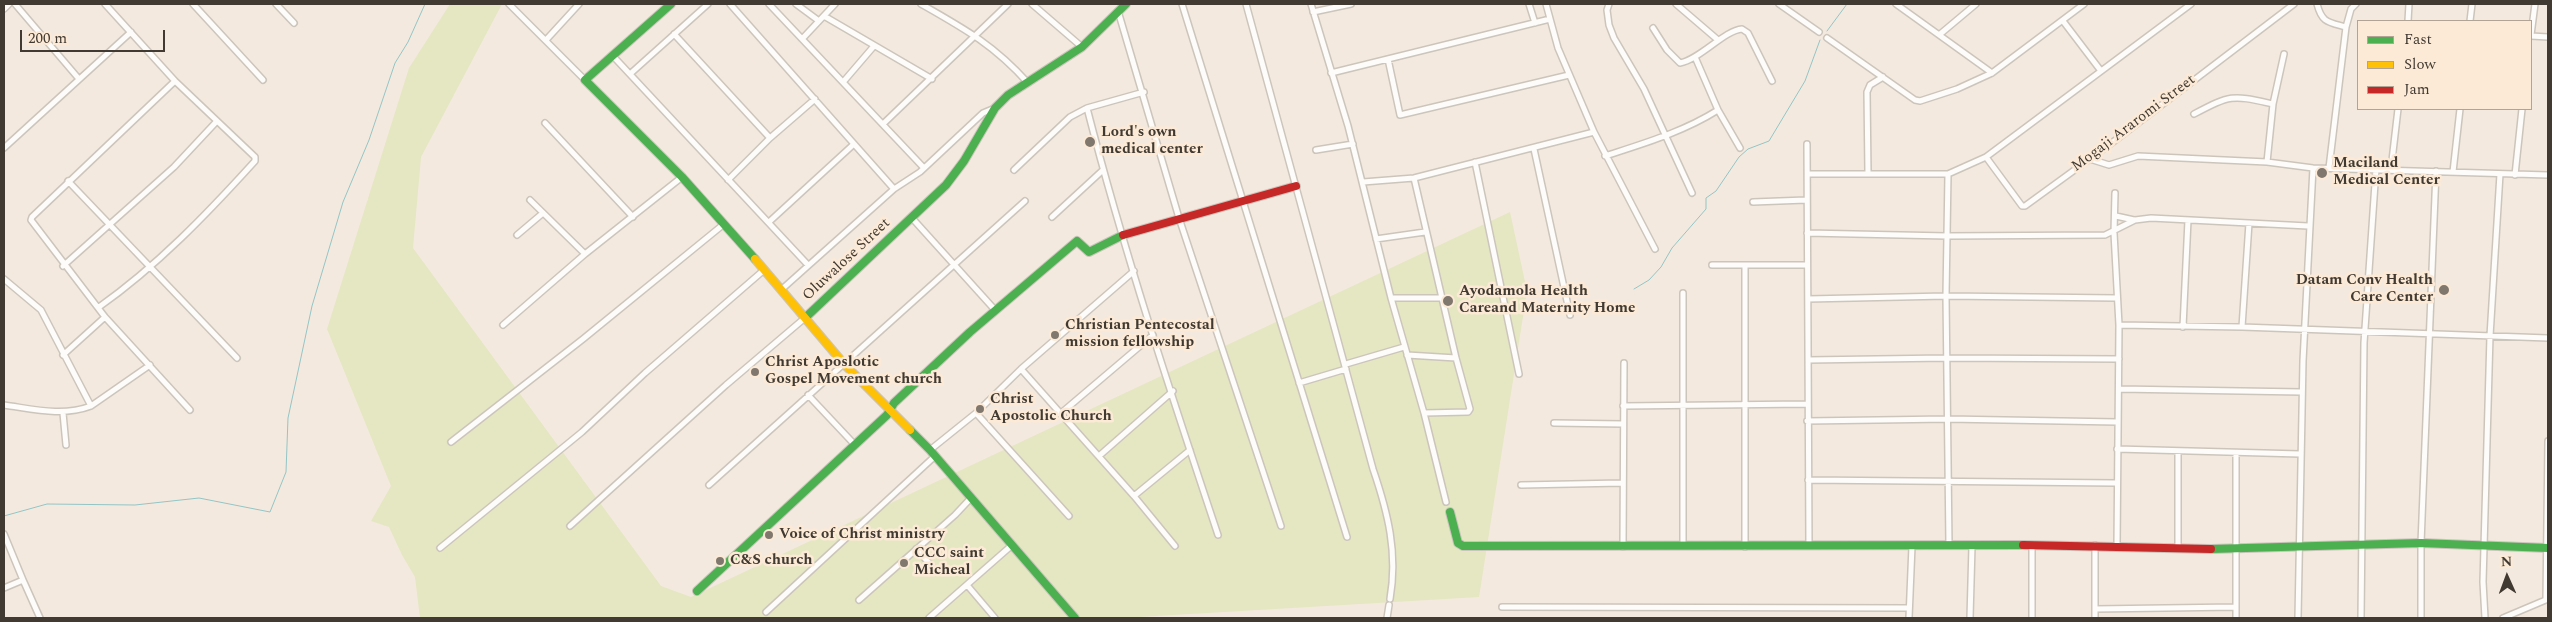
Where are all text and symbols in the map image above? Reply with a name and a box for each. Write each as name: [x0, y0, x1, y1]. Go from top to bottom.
scale bar: [22, 20, 168, 52]
legend: [2357, 20, 2532, 110]
text: 200 m: [28, 27, 67, 50]
text: Fast: [2404, 28, 2432, 51]
text: Slow: [2404, 53, 2436, 76]
street label: Mogaji Araromi Street: [2069, 72, 2199, 176]
text: Jam: [2404, 78, 2430, 101]
place label: Lord's own medical center: [1101, 124, 1203, 159]
marker: Lord's own medical center: [1083, 135, 1097, 149]
place label: Maciland Medical Center: [2333, 155, 2440, 190]
marker: Maciland Medical Center: [2315, 166, 2329, 180]
street label: Oluwalose Street: [800, 215, 894, 305]
place label: Datam Conv Health Care Center: [2296, 272, 2433, 307]
place label: Ayodamola Health Careand Maternity Home: [1459, 283, 1636, 318]
marker: Datam Conv Health Care Center: [2437, 283, 2451, 297]
marker: Ayodamola Health Careand Maternity Home: [1441, 294, 1455, 308]
place label: Christian Pentecostal mission fellowship: [1065, 317, 1215, 352]
marker: Christian Pentecostal mission fellowship: [1049, 329, 1061, 341]
place label: Christ Aposlotic Gospel Movement church: [765, 354, 942, 389]
marker: Christ Aposlotic Gospel Movement church: [749, 366, 761, 378]
place label: Christ Apostolic Church: [990, 391, 1112, 426]
marker: Christ Apostolic Church: [974, 403, 986, 415]
place label: Voice of Christ ministry: [779, 526, 945, 544]
marker: Voice of Christ ministry: [763, 529, 775, 541]
place label: CCC saint Micheal: [914, 545, 984, 580]
text: N: [2500, 551, 2513, 572]
place label: C&S church: [730, 552, 813, 570]
north arrow: [2482, 552, 2532, 602]
marker: C&S church: [714, 555, 726, 567]
marker: CCC saint Micheal: [898, 557, 910, 569]

